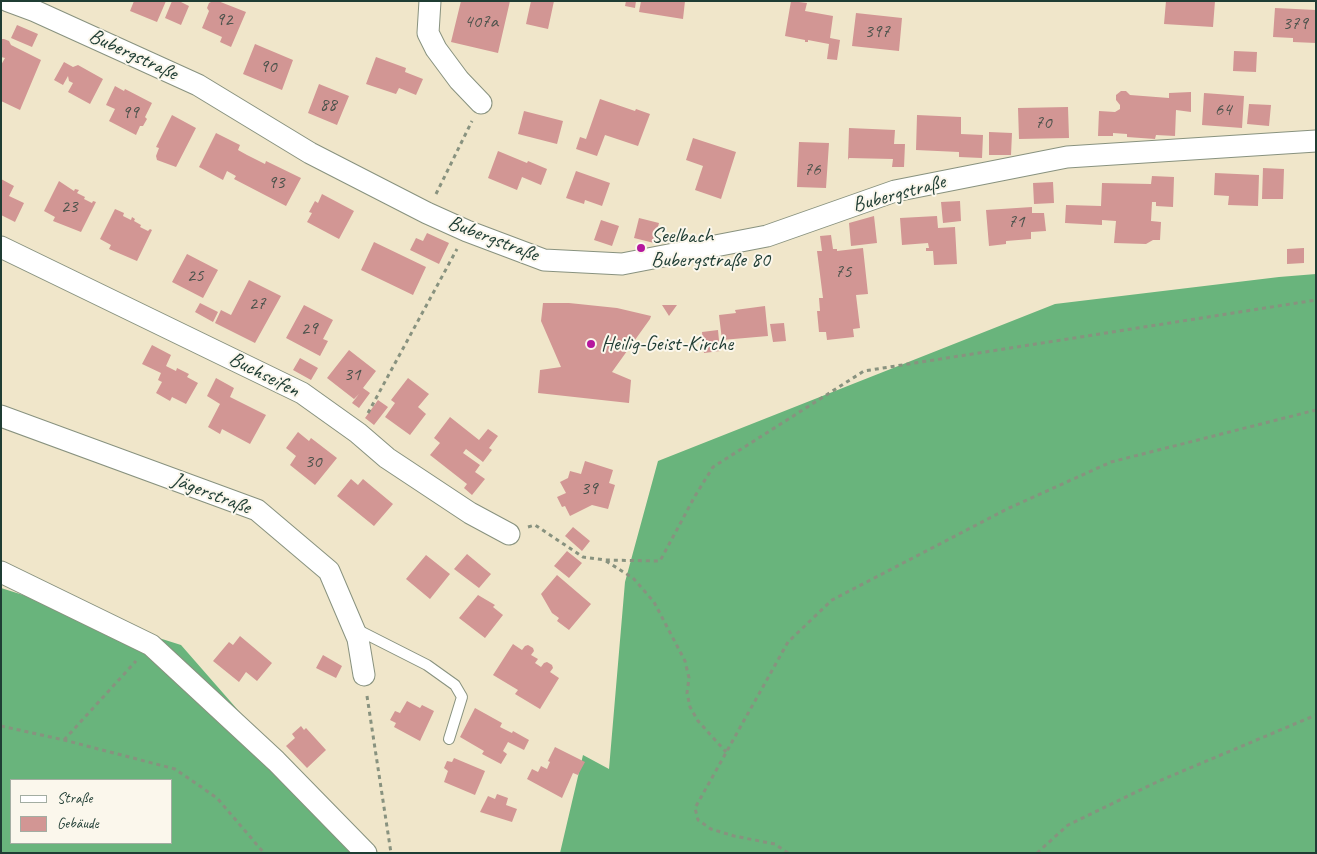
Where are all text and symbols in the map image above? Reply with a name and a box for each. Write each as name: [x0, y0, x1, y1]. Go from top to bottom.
house number: 92: [215, 9, 233, 31]
house number: 407a: [464, 11, 498, 33]
house number: 379: [1282, 13, 1308, 35]
house number: 397: [864, 21, 890, 43]
street label: Bubergstraße: [85, 24, 181, 86]
house number: 90: [259, 56, 277, 78]
house number: 88: [319, 94, 337, 116]
house number: 64: [1214, 99, 1232, 121]
house number: 99: [121, 102, 139, 124]
house number: 70: [1034, 112, 1052, 134]
house number: 76: [803, 159, 821, 181]
street label: Bubergstraße: [850, 170, 948, 218]
house number: 93: [267, 172, 285, 194]
house number: 23: [60, 196, 78, 218]
street label: Bubergstraße: [444, 210, 542, 268]
house number: 71: [1007, 211, 1025, 233]
place label: Seelbach Bubergstraße 80: [651, 223, 770, 273]
marker: Seelbach Bubergstraße 80: [635, 242, 647, 254]
house number: 75: [834, 261, 852, 283]
house number: 25: [186, 265, 204, 287]
house number: 27: [248, 293, 266, 315]
house number: 29: [300, 318, 318, 340]
place label: Heilig-Geist-Kirche: [601, 331, 733, 357]
marker: Heilig-Geist-Kirche: [585, 338, 597, 350]
street label: Buchseifen: [224, 347, 304, 403]
house number: 31: [343, 364, 361, 386]
house number: 30: [304, 451, 322, 473]
street label: Jägerstraße: [168, 467, 254, 521]
house number: 39: [580, 478, 598, 500]
legend: [10, 779, 172, 844]
text: Straße: [57, 789, 92, 808]
text: Gebäude: [57, 814, 99, 833]

